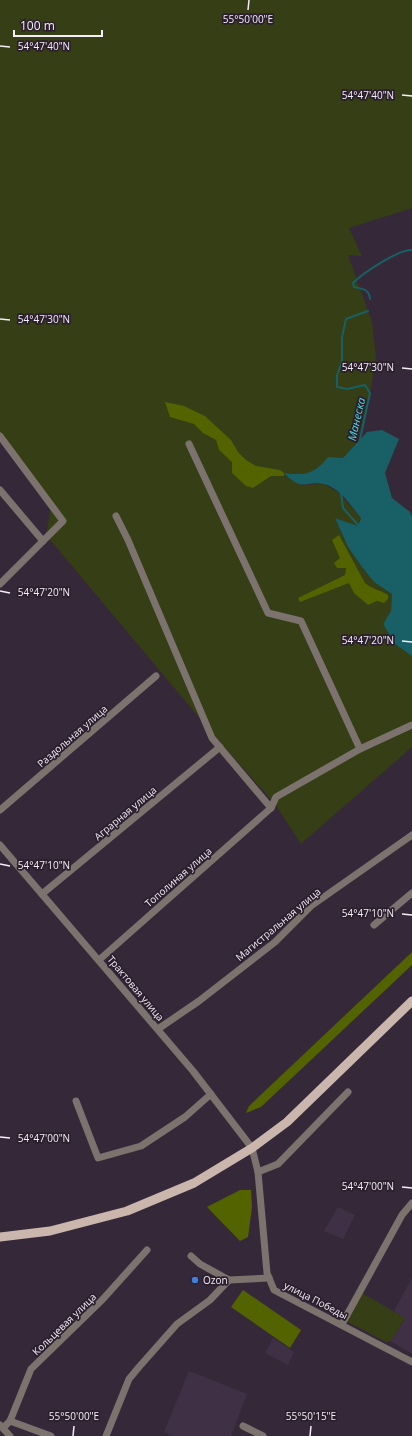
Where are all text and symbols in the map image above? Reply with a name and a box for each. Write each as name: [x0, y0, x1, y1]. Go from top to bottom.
scale bar: [14, 12, 102, 38]
text: 55°50'00"E: [223, 12, 273, 26]
text: 100 m: [20, 17, 55, 34]
text: 54°47'40"N: [18, 39, 70, 53]
text: 54°47'40"N: [342, 88, 394, 102]
text: 54°47'30"N: [18, 312, 70, 326]
text: 54°47'30"N: [342, 360, 394, 374]
water label: Манеска: [344, 396, 368, 442]
text: 54°47'20"N: [18, 585, 70, 599]
text: 54°47'20"N: [342, 633, 394, 647]
street label: Раздольная улица: [34, 702, 110, 770]
street label: Аграрная улица: [91, 783, 159, 843]
street label: Тополиная улица: [141, 844, 215, 910]
text: 54°47'10"N: [18, 858, 70, 872]
street label: Магистральная улица: [233, 884, 323, 964]
text: 54°47'10"N: [342, 906, 394, 920]
street label: Трактовая улица: [104, 952, 168, 1024]
text: 54°47'00"N: [18, 1131, 70, 1145]
text: 54°47'00"N: [342, 1179, 394, 1193]
place label: Ozon: [203, 1273, 228, 1287]
marker: Ozon: [190, 1275, 200, 1285]
street label: улица Победы: [282, 1278, 350, 1322]
street label: Кольцевая улица: [29, 1290, 99, 1358]
text: 55°50'00"E: [49, 1409, 99, 1423]
text: 55°50'15"E: [286, 1409, 336, 1423]

